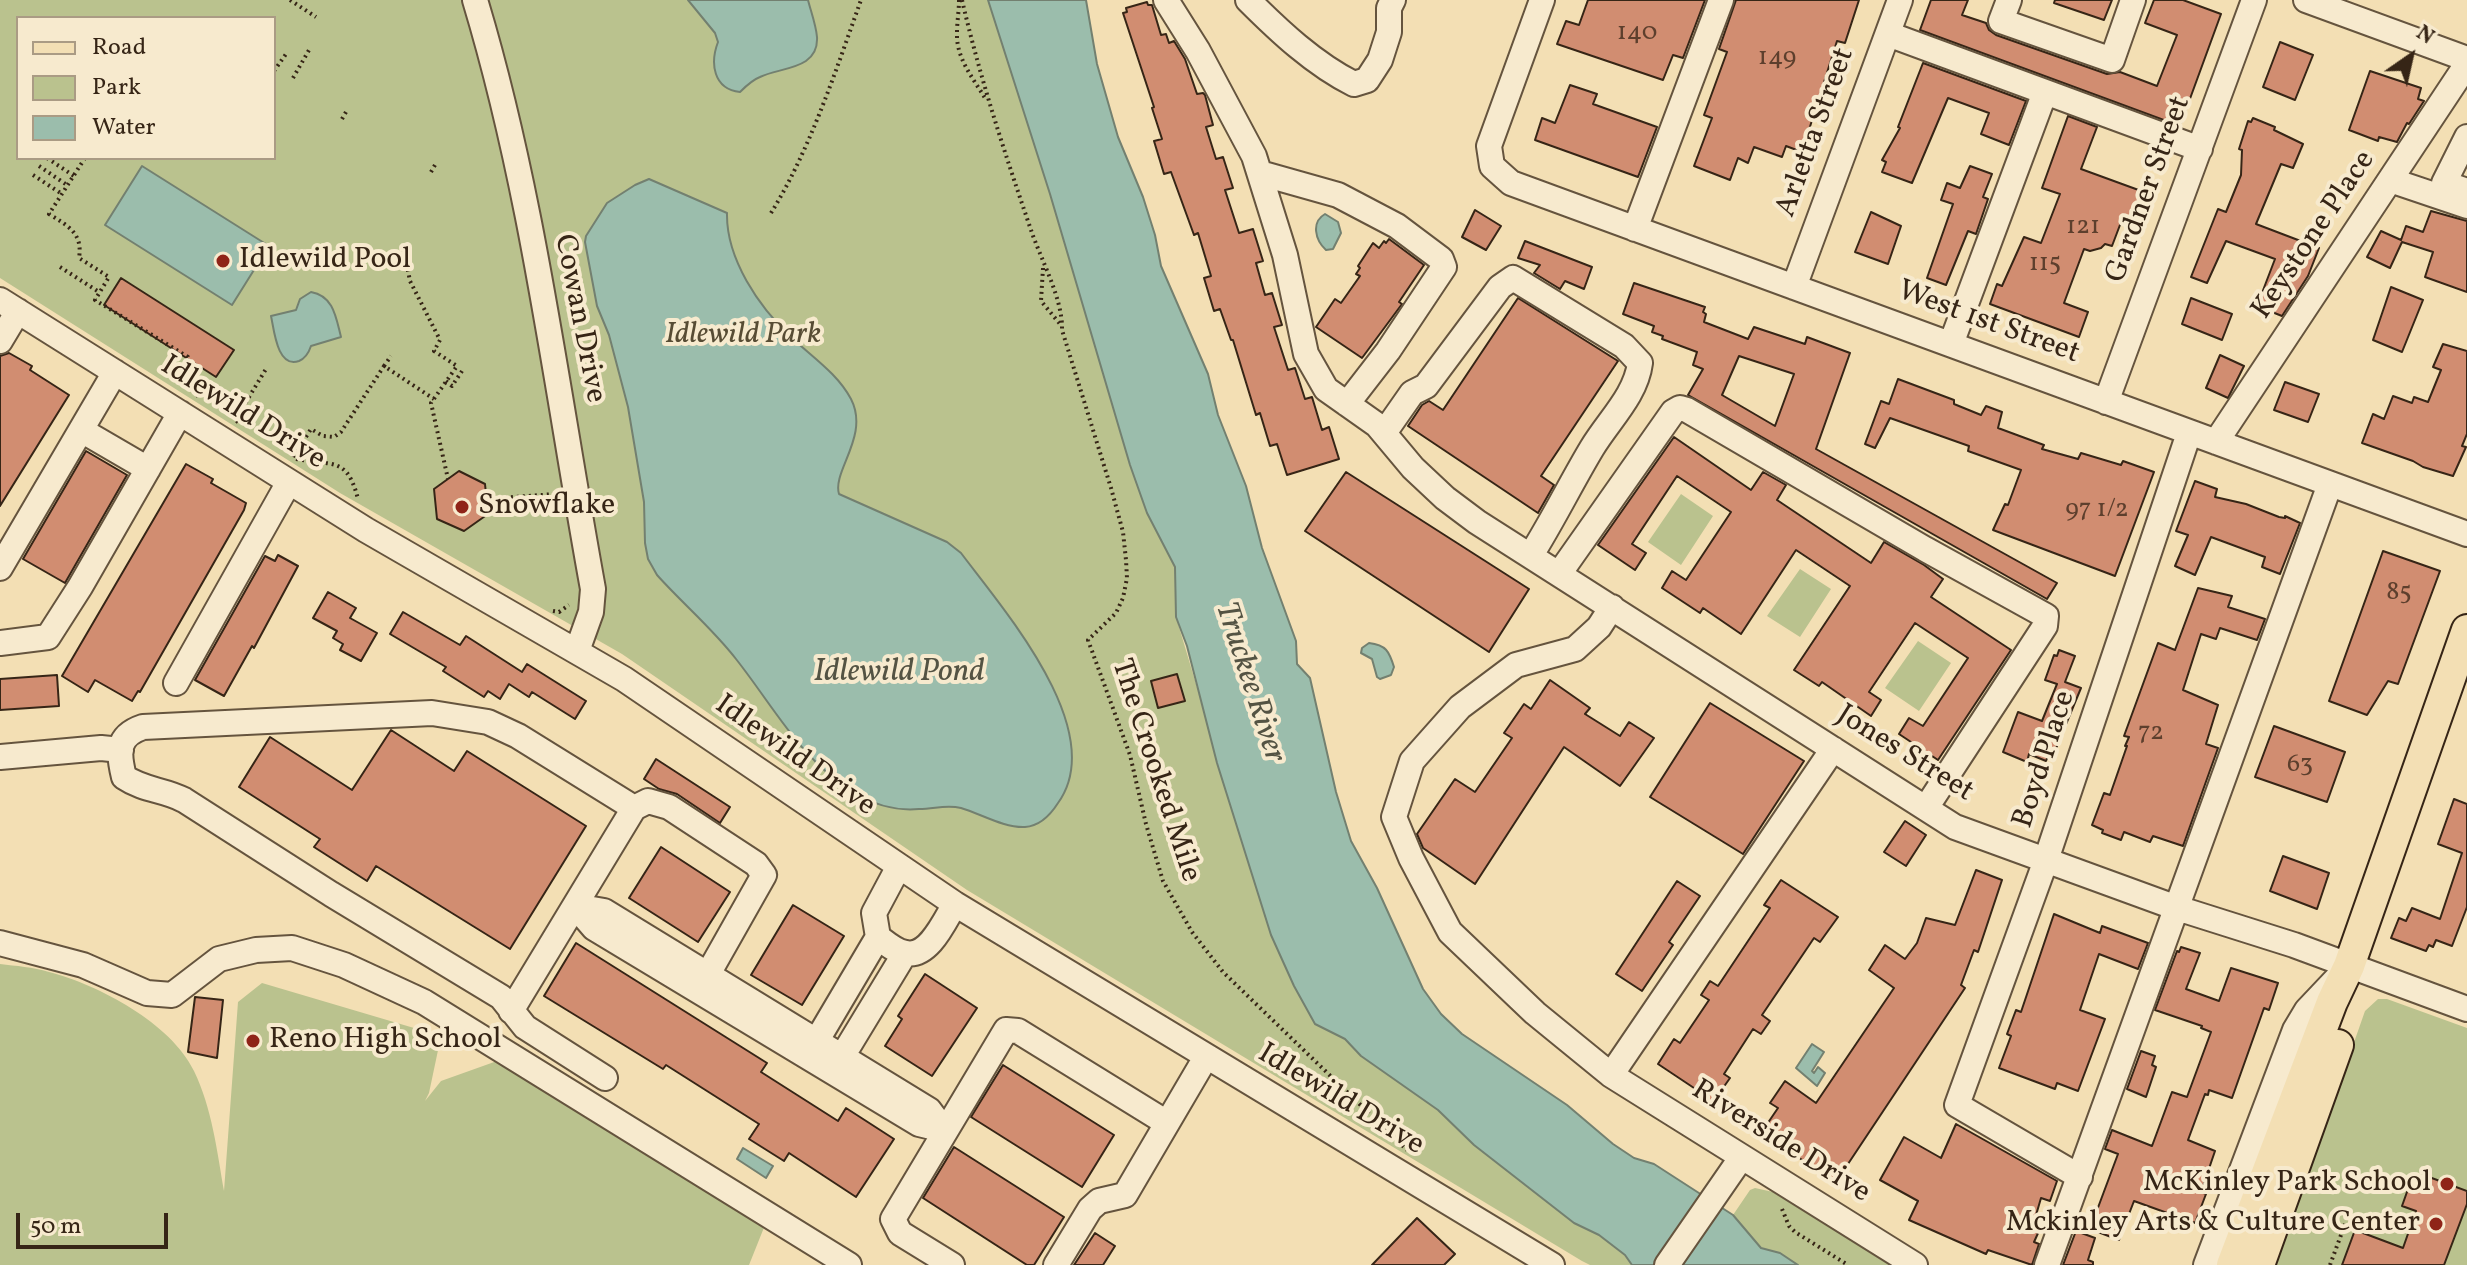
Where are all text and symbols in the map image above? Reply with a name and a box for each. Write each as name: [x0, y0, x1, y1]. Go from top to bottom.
legend: [16, 16, 276, 160]
north arrow: [2371, 16, 2451, 96]
house number: 140: [1617, 18, 1657, 50]
text: N: [2409, 18, 2440, 53]
text: Road: [92, 31, 146, 65]
house number: 149: [1758, 43, 1796, 75]
street label: Arletta Street: [1770, 44, 1864, 222]
text: Park: [92, 71, 141, 105]
street label: Gardner Street: [2100, 92, 2200, 288]
text: Water: [92, 111, 156, 145]
street label: Keystone Place: [2245, 145, 2385, 327]
house number: 121: [2066, 212, 2100, 244]
street label: Cowan Drive: [544, 232, 612, 406]
place label: Idlewild Pool: [239, 243, 411, 279]
house number: 115: [2029, 249, 2061, 281]
marker: Idlewild Pool: [214, 252, 232, 270]
street label: West 1st Street: [1892, 274, 2084, 374]
park label: Idlewild Park: [665, 318, 821, 354]
street label: Idlewild Drive: [153, 349, 331, 479]
place label: Snowflake: [478, 489, 615, 525]
house number: 97 1/2: [2065, 495, 2129, 527]
marker: Snowflake: [453, 498, 471, 516]
house number: 85: [2386, 578, 2412, 610]
water label: Truckee River: [1204, 598, 1292, 768]
water label: Idlewild Pond: [813, 655, 985, 693]
street label: The Crooked Mile: [1101, 655, 1207, 887]
street label: Boyd Place: [2007, 687, 2085, 833]
street label: Idlewild Drive: [707, 688, 881, 826]
street label: Jones Street: [1829, 699, 1979, 811]
house number: 72: [2138, 718, 2164, 750]
house number: 63: [2287, 750, 2313, 782]
place label: Reno High School: [269, 1023, 502, 1059]
marker: Reno High School: [244, 1032, 262, 1050]
street label: Idlewild Drive: [1250, 1037, 1430, 1165]
street label: Riverside Drive: [1684, 1074, 1876, 1212]
place label: McKinley Park School: [2143, 1166, 2431, 1202]
marker: McKinley Park School: [2438, 1175, 2456, 1193]
scale bar: [20, 1197, 172, 1247]
place label: Mckinley Arts & Culture Center: [2006, 1206, 2420, 1242]
text: 50 m: [30, 1210, 82, 1244]
marker: Mckinley Arts & Culture Center: [2427, 1215, 2445, 1233]

